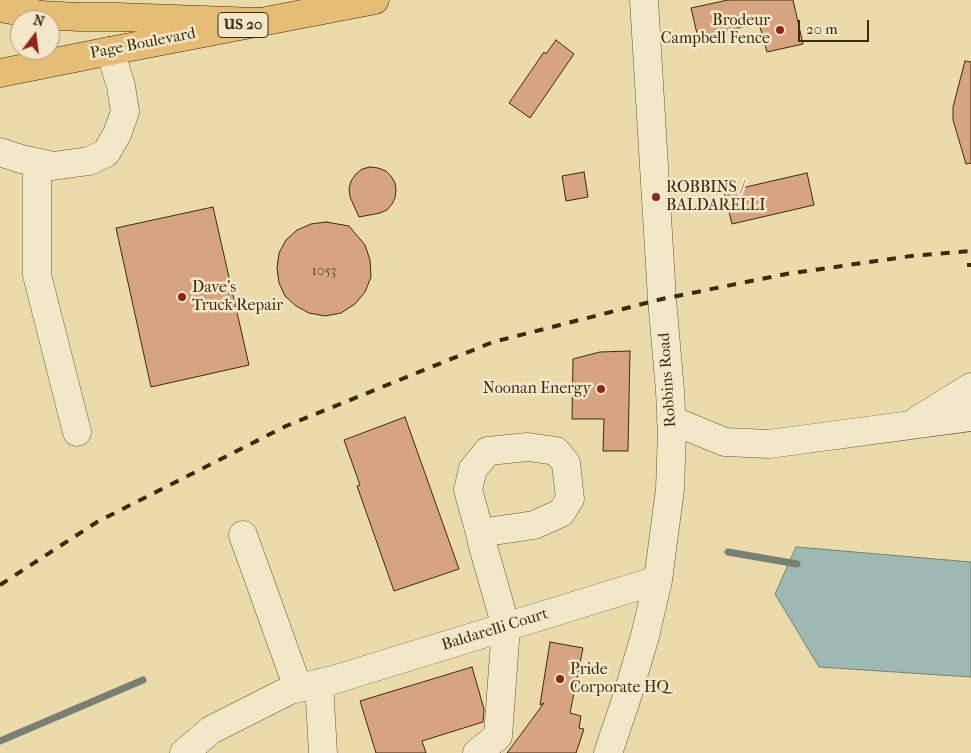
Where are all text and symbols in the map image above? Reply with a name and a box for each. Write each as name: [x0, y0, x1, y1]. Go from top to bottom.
north arrow: [10, 10, 60, 60]
scale bar: [801, 10, 872, 42]
text: N: [31, 11, 46, 31]
place label: Brodeur Campbell Fence: [661, 11, 770, 49]
road number: US 20: [218, 12, 268, 38]
text: 20 m: [806, 20, 838, 38]
street label: Page Boulevard: [89, 24, 197, 64]
marker: Brodeur Campbell Fence: [774, 24, 786, 36]
place label: ROBBINS / BALDARELLI: [666, 178, 765, 216]
marker: ROBBINS / BALDARELLI: [650, 191, 662, 203]
house number: 1053: [312, 264, 336, 280]
place label: Dave's Truck Repair: [192, 278, 283, 316]
marker: Dave's Truck Repair: [176, 291, 188, 303]
street label: Robbins Road: [655, 332, 681, 428]
place label: Noonan Energy: [483, 379, 591, 399]
marker: Noonan Energy: [595, 383, 607, 395]
street label: Baldarelli Court: [439, 605, 551, 655]
place label: Pride Corporate HQ: [570, 660, 669, 698]
marker: Pride Corporate HQ: [554, 673, 566, 685]

